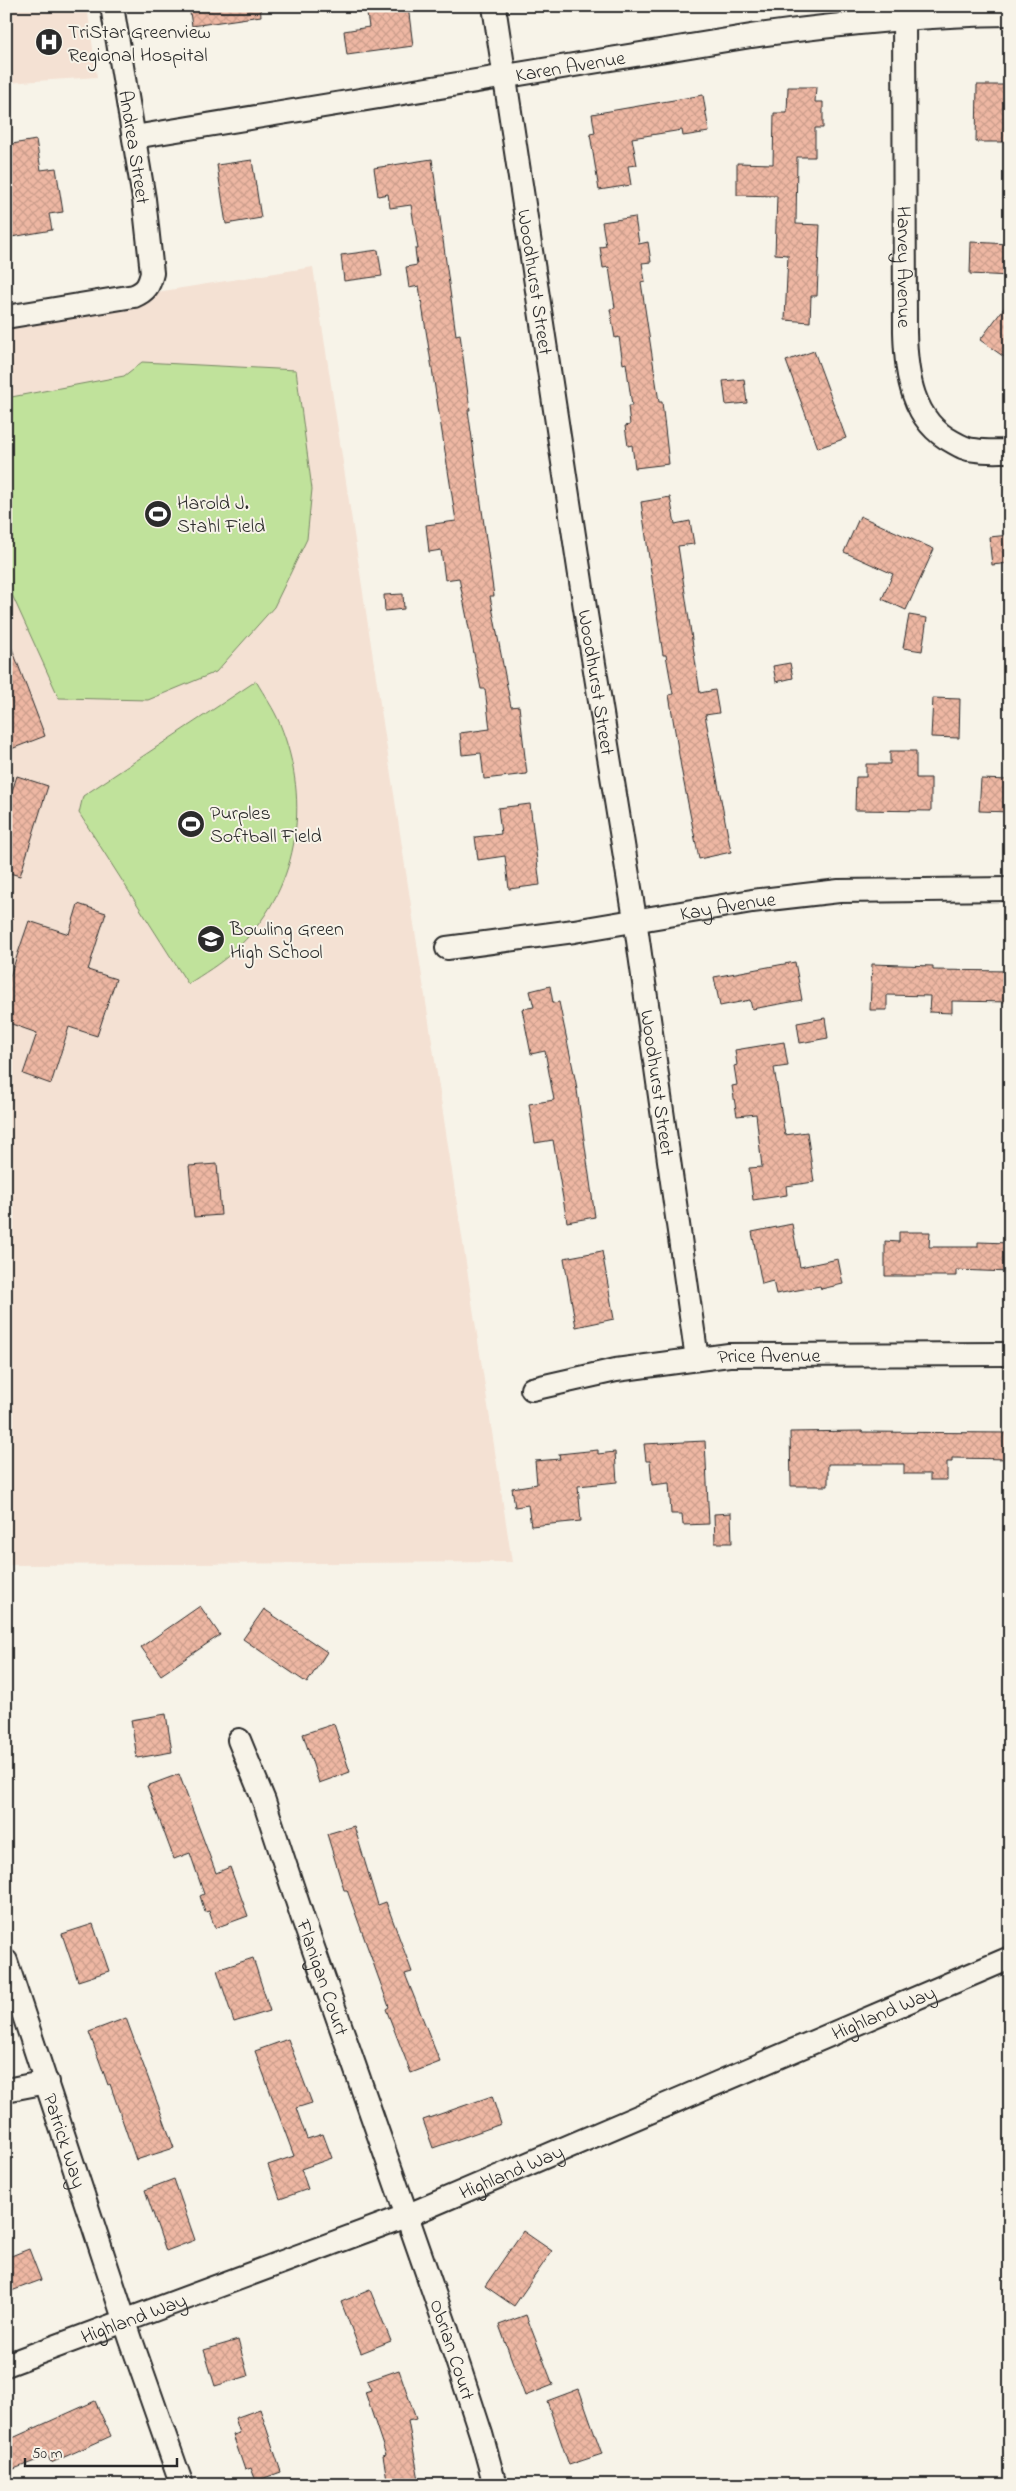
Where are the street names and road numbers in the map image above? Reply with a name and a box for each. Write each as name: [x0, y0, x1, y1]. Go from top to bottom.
street label: Karen Avenue: [514, 45, 627, 91]
street label: Andrea Street: [109, 88, 156, 207]
street label: Harvey Avenue: [888, 206, 917, 328]
street label: Woodhurst Street: [508, 207, 559, 357]
street label: Woodhurst Street: [568, 608, 620, 758]
street label: Kay Avenue: [678, 886, 777, 930]
street label: Woodhurst Street: [631, 1008, 680, 1158]
street label: Price Avenue: [716, 1343, 820, 1373]
street label: Flanigan Court: [287, 1915, 355, 2040]
street label: Highland Way: [828, 1979, 941, 2049]
street label: Patrick Way: [34, 2090, 92, 2192]
street label: Highland Way: [455, 2138, 569, 2209]
street label: Highland Way: [77, 2287, 191, 2353]
street label: Obrian Court: [420, 2296, 481, 2405]

